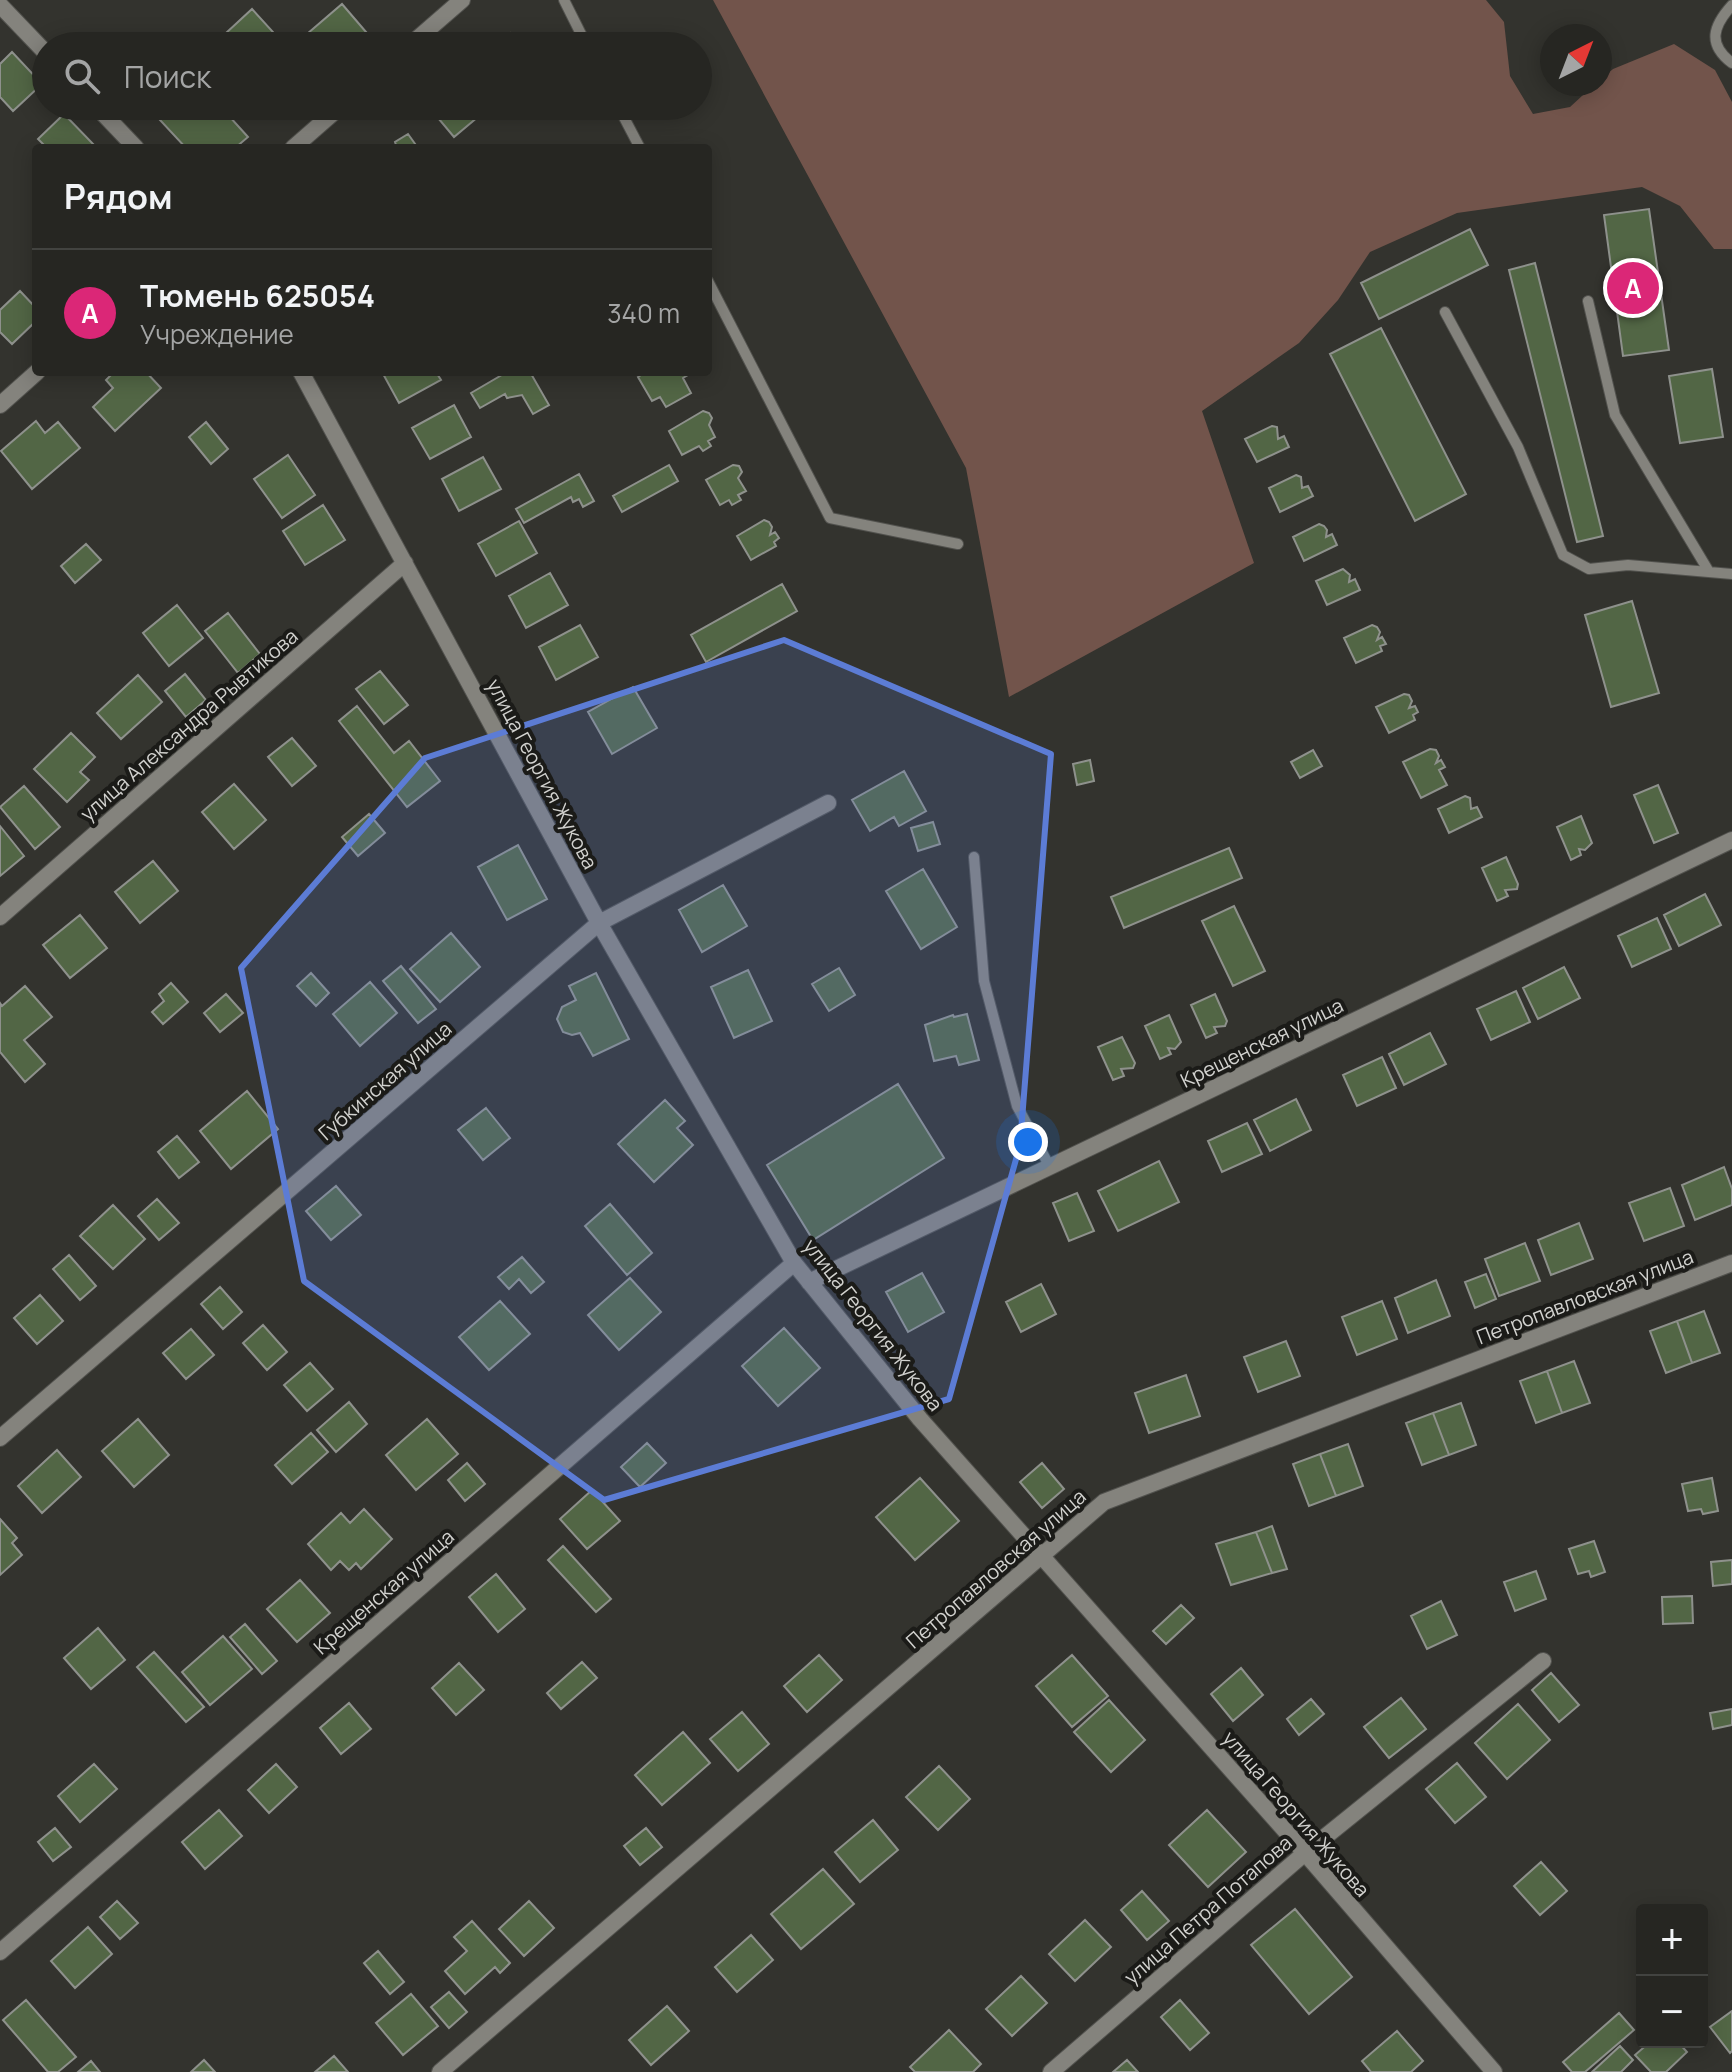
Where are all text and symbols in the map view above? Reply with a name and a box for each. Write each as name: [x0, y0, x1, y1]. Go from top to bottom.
north arrow: [1540, 24, 1612, 96]
search box: [32, 32, 712, 120]
icon: search: [60, 54, 104, 98]
text: Поиск: [124, 56, 211, 97]
text: Рядом: [64, 173, 173, 219]
pin: A: [1607, 258, 1659, 318]
text: Тюмень 625054: [140, 275, 375, 316]
text: A: [81, 295, 99, 331]
text: 340 m: [607, 295, 680, 331]
text: Учреждение: [140, 316, 294, 352]
street label: улица Александра Рывтикова: [74, 623, 303, 827]
street label: улица Георгия Жукова: [481, 674, 604, 874]
street label: Крещенская улица: [1176, 991, 1348, 1094]
street label: Губкинская улица: [312, 1015, 457, 1146]
your location: [1008, 1122, 1048, 1162]
street label: улица Георгия Жукова: [798, 1233, 949, 1416]
street label: Петропавловская улица: [1473, 1243, 1697, 1350]
street label: Петропавловская улица: [900, 1483, 1091, 1654]
street label: Крещенская улица: [308, 1523, 460, 1660]
street label: улица Георгия Жукова: [1217, 1725, 1376, 1902]
street label: улица Петра Потапова: [1118, 1829, 1297, 1990]
map controls: [1636, 1904, 1708, 2048]
button: +: [1636, 1904, 1708, 1976]
button: −: [1636, 1976, 1708, 2048]

